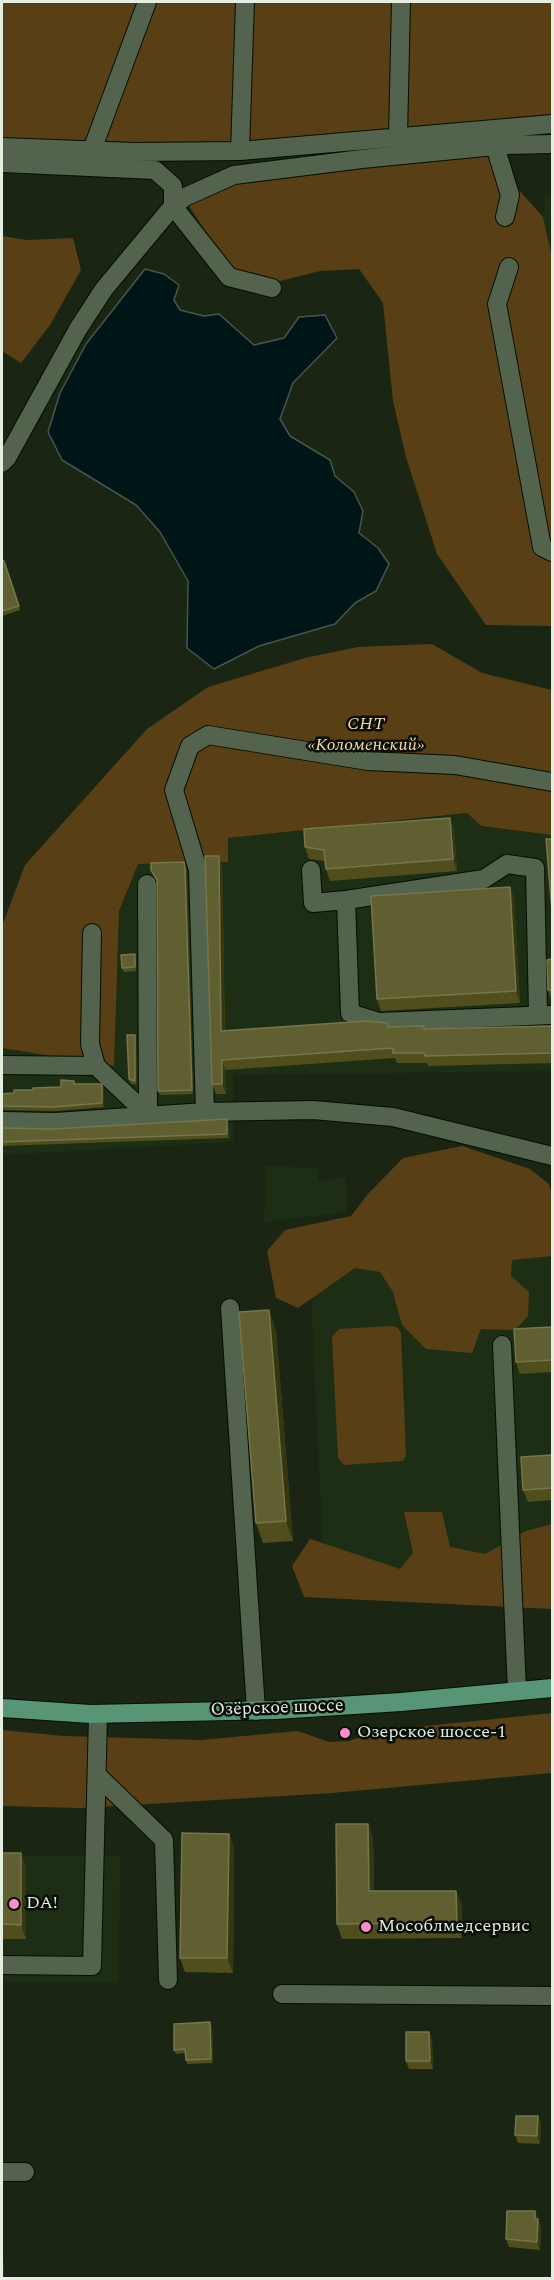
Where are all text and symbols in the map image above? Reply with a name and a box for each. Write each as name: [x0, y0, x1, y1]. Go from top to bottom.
park label: СНТ «Коломенский»: [308, 714, 424, 756]
street label: Озёрское шоссе: [210, 1696, 344, 1722]
place label: Озерское шоссе-1: [357, 1722, 506, 1744]
marker: Озерское шоссе-1: [338, 1726, 352, 1740]
place label: DA!: [26, 1893, 57, 1915]
marker: DA!: [7, 1897, 21, 1911]
place label: Мособлмедсервис: [378, 1916, 530, 1938]
marker: Мособлмедсервис: [359, 1920, 373, 1934]

